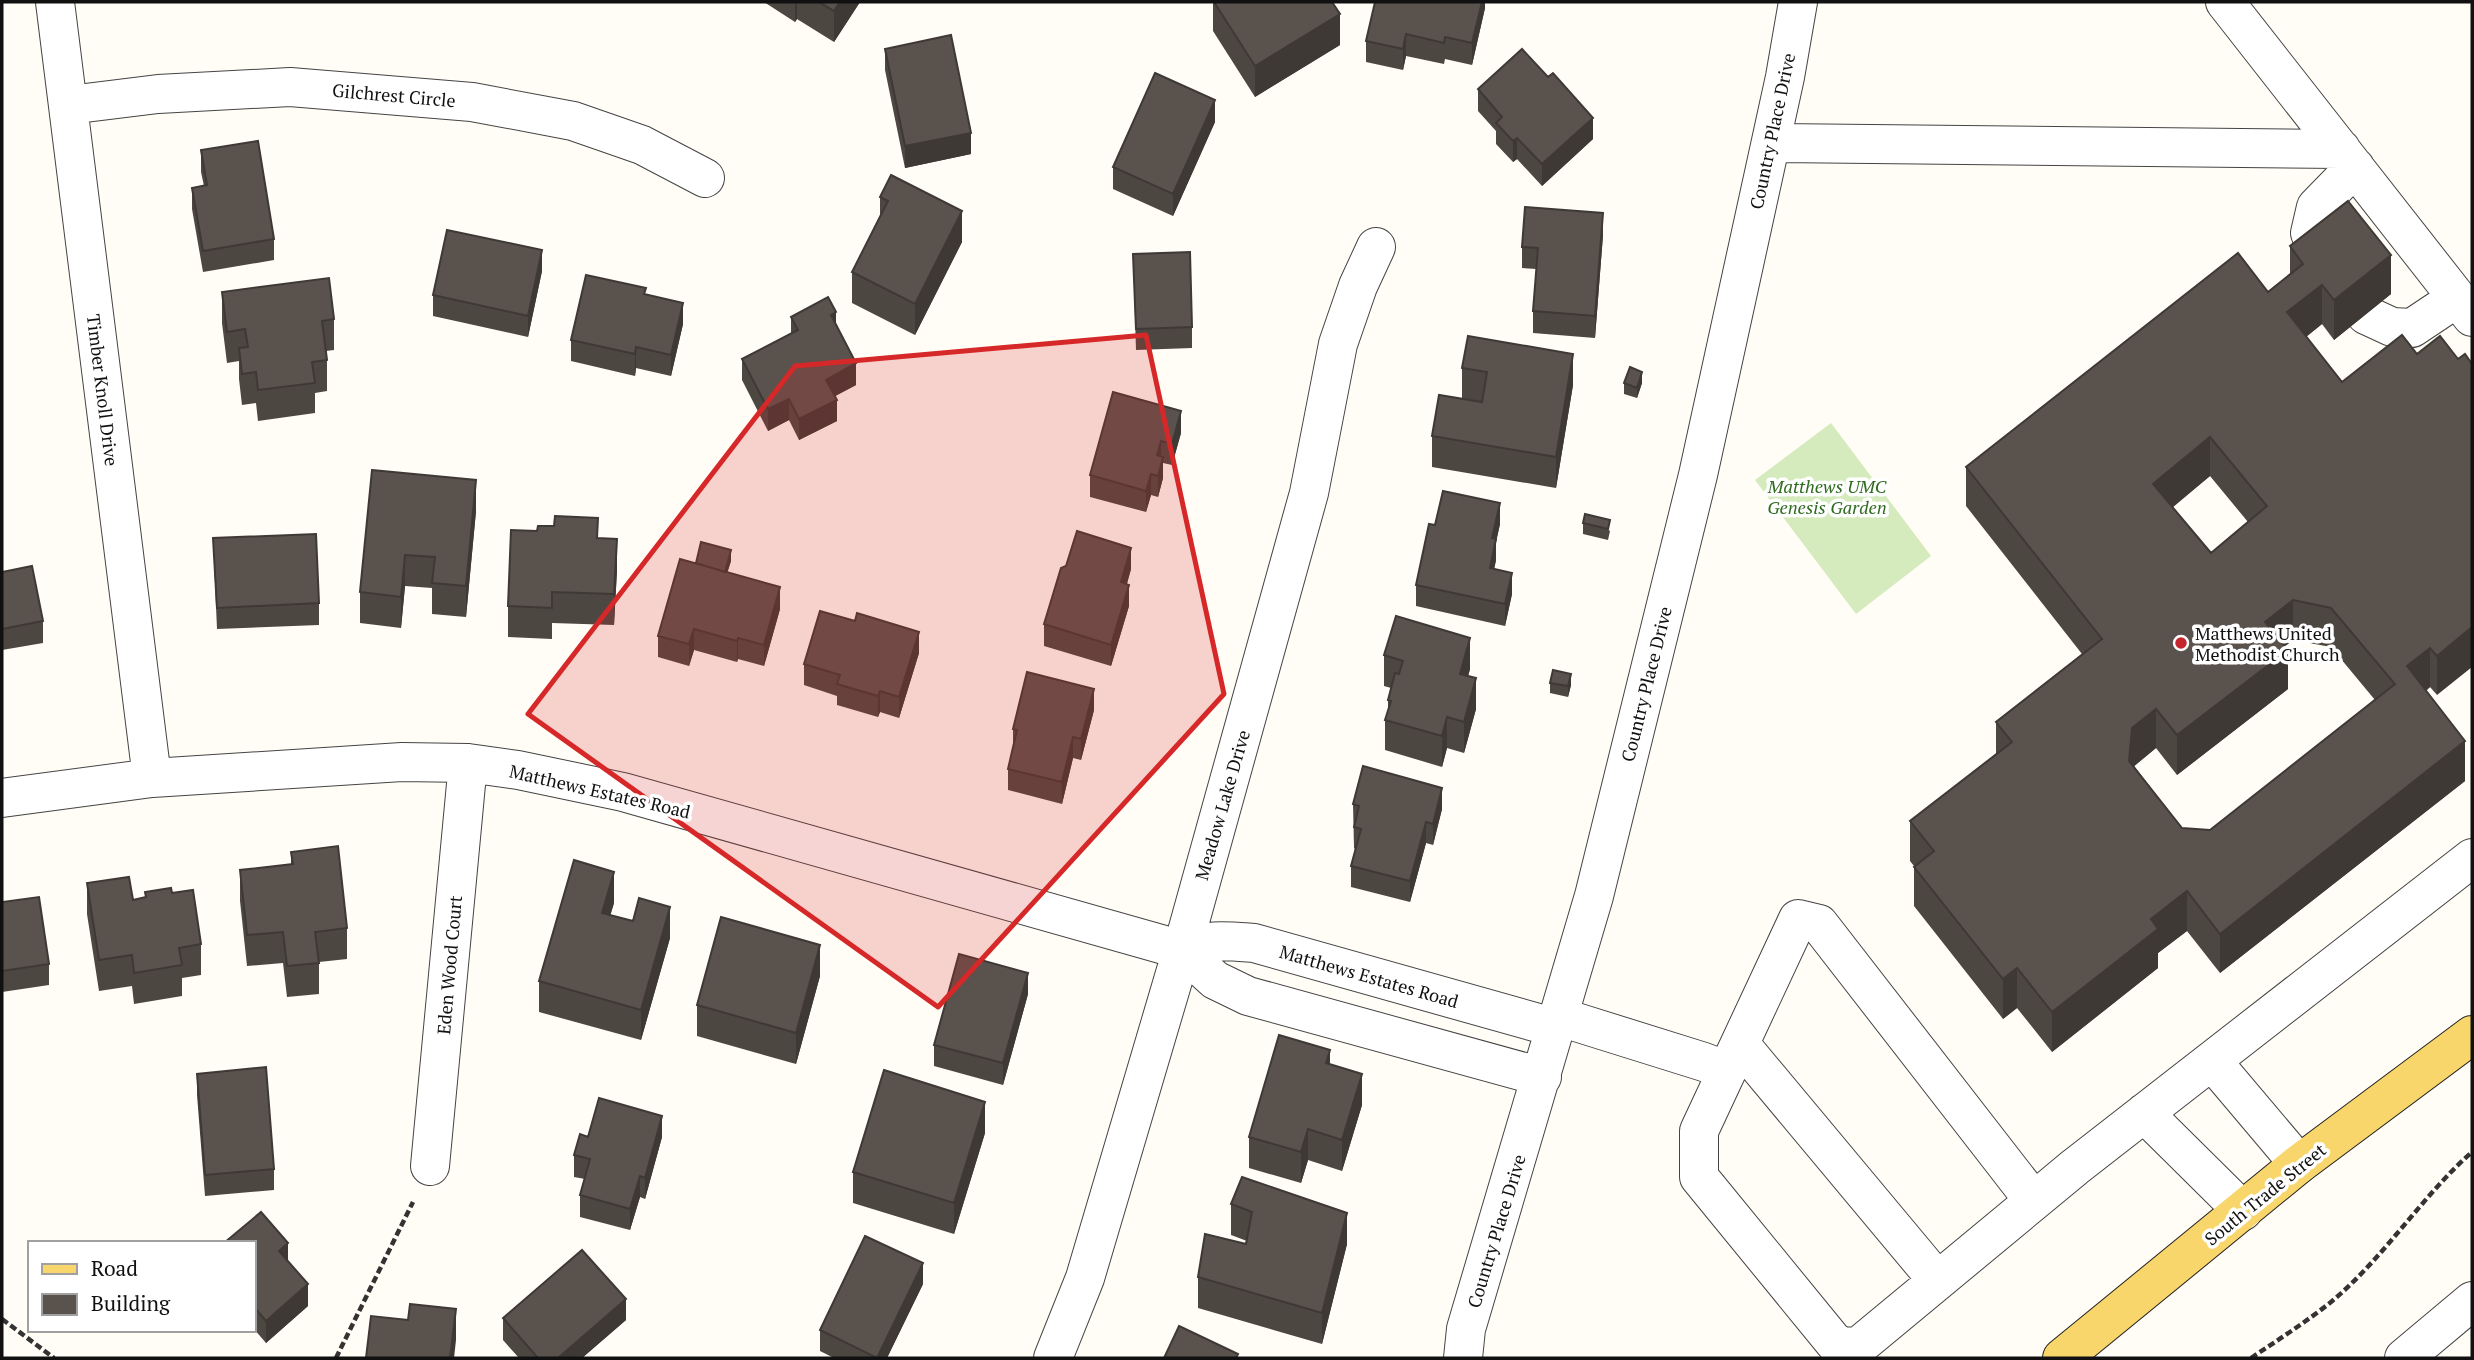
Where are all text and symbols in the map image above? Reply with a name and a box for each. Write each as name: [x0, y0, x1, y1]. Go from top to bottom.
street label: Country Place Drive: [1744, 51, 1800, 211]
street label: Gilchrest Circle: [331, 78, 457, 112]
street label: Timber Knoll Drive: [82, 313, 124, 467]
park label: Matthews UMC Genesis Garden: [1767, 474, 1888, 519]
street label: Country Place Drive: [1615, 604, 1677, 764]
place label: Matthews United Methodist Church: [2195, 621, 2340, 666]
marker: Matthews United Methodist Church: [2173, 635, 2189, 651]
street label: Meadow Lake Drive: [1189, 727, 1255, 883]
street label: Matthews Estates Road: [507, 758, 693, 824]
street label: Eden Wood Court: [431, 894, 467, 1036]
street label: Matthews Estates Road: [1277, 939, 1461, 1013]
street label: South Trade Street: [2199, 1137, 2331, 1250]
street label: Country Place Drive: [1461, 1151, 1531, 1311]
legend: [28, 1241, 256, 1332]
text: Road: [91, 1254, 138, 1282]
text: Building: [91, 1289, 171, 1317]

